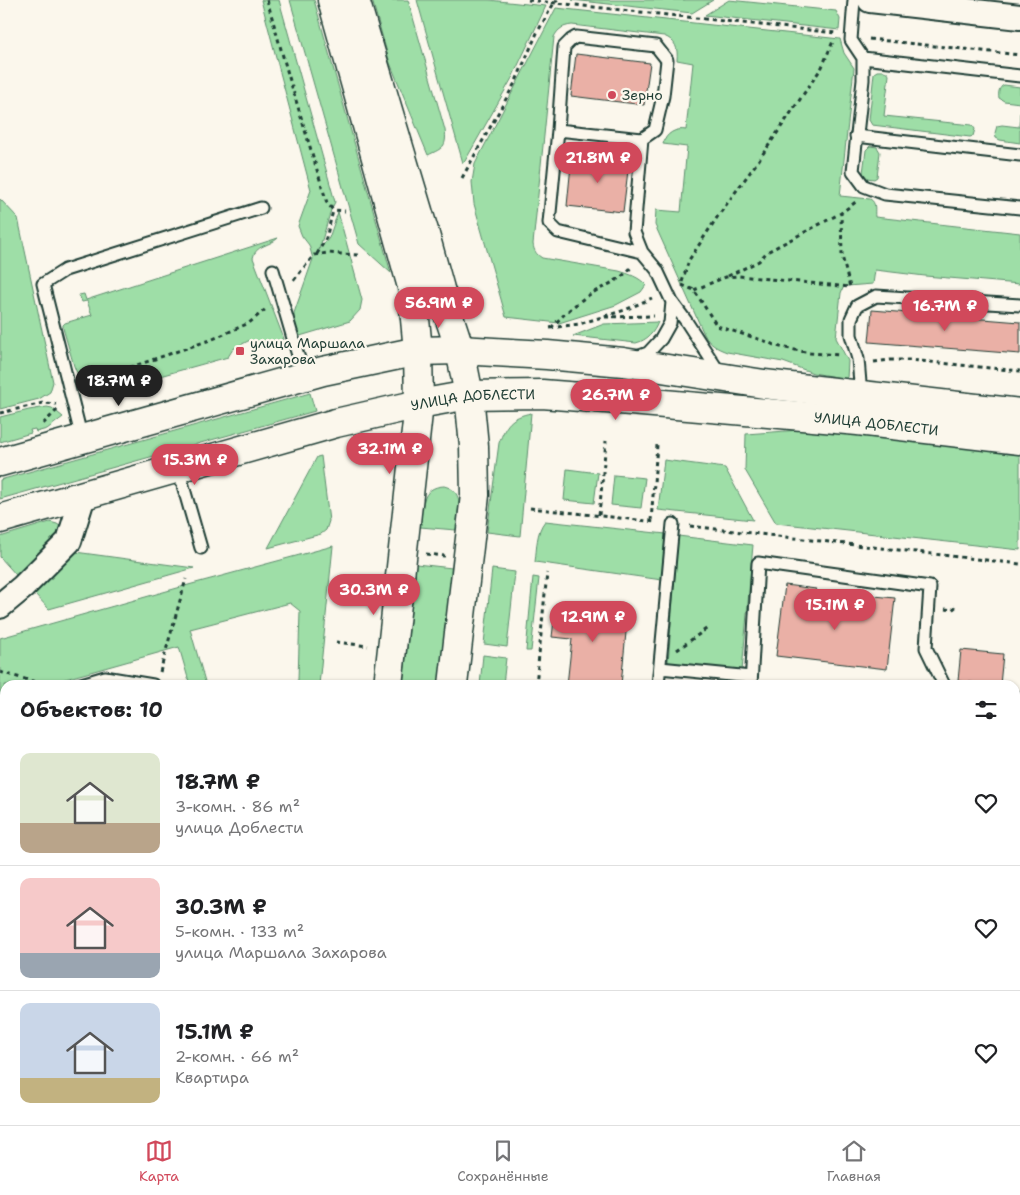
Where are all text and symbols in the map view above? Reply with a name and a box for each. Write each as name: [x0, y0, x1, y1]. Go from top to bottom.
place label: Зерно: [622, 86, 663, 104]
marker: Зерно: [606, 89, 618, 101]
pin: 21.8M ₽: [552, 142, 644, 184]
text: 21.8M ₽: [565, 147, 631, 168]
pin: 56.9M ₽: [393, 286, 485, 329]
pin: 16.7M ₽: [899, 290, 991, 332]
text: 56.9M ₽: [405, 292, 473, 313]
text: 16.7M ₽: [913, 295, 977, 316]
place label: улица Маршала Захарова: [250, 334, 365, 368]
marker: улица Маршала Захарова: [234, 345, 246, 357]
pin: 18.7M ₽: [73, 364, 165, 407]
text: 18.7M ₽: [86, 370, 152, 391]
pin: 26.7M ₽: [570, 378, 662, 421]
text: 26.7M ₽: [582, 384, 650, 405]
street label: УЛИЦА ДОБЛЕСТИ: [409, 385, 535, 415]
street label: УЛИЦА ДОБЛЕСТИ: [813, 408, 940, 439]
pin: 32.1M ₽: [344, 432, 436, 475]
text: 32.1M ₽: [357, 438, 423, 459]
pin: 15.3M ₽: [149, 444, 241, 486]
text: 15.3M ₽: [162, 449, 228, 470]
pin: 30.3M ₽: [328, 574, 420, 616]
text: 30.3M ₽: [339, 579, 409, 600]
pin: 15.1M ₽: [789, 588, 881, 631]
text: 15.1M ₽: [805, 594, 865, 615]
pin: 12.9M ₽: [547, 600, 639, 643]
text: 12.9M ₽: [561, 606, 625, 627]
text: Объектов: 10: [20, 696, 163, 724]
icon: filters: [972, 696, 1000, 724]
text: 18.7M ₽: [175, 768, 260, 796]
icon: home: [60, 773, 120, 833]
icon: heart: [972, 789, 1000, 817]
text: 3-комн. · 86 m²: [175, 796, 300, 817]
text: улица Доблести: [175, 817, 303, 838]
text: 30.3M ₽: [175, 893, 267, 921]
icon: home: [60, 898, 120, 958]
icon: heart: [972, 914, 1000, 942]
text: 5-комн. · 133 m²: [175, 921, 304, 942]
text: улица Маршала Захарова: [175, 942, 387, 963]
text: 15.1M ₽: [175, 1018, 254, 1046]
icon: home: [60, 1023, 120, 1083]
icon: heart: [972, 1039, 1000, 1067]
text: 2-комн. · 66 m²: [175, 1046, 299, 1067]
text: Квартира: [175, 1067, 249, 1088]
tab: Карта: [139, 1137, 179, 1185]
tab: Сохранённые: [457, 1137, 549, 1185]
tab: Главная: [827, 1137, 881, 1185]

